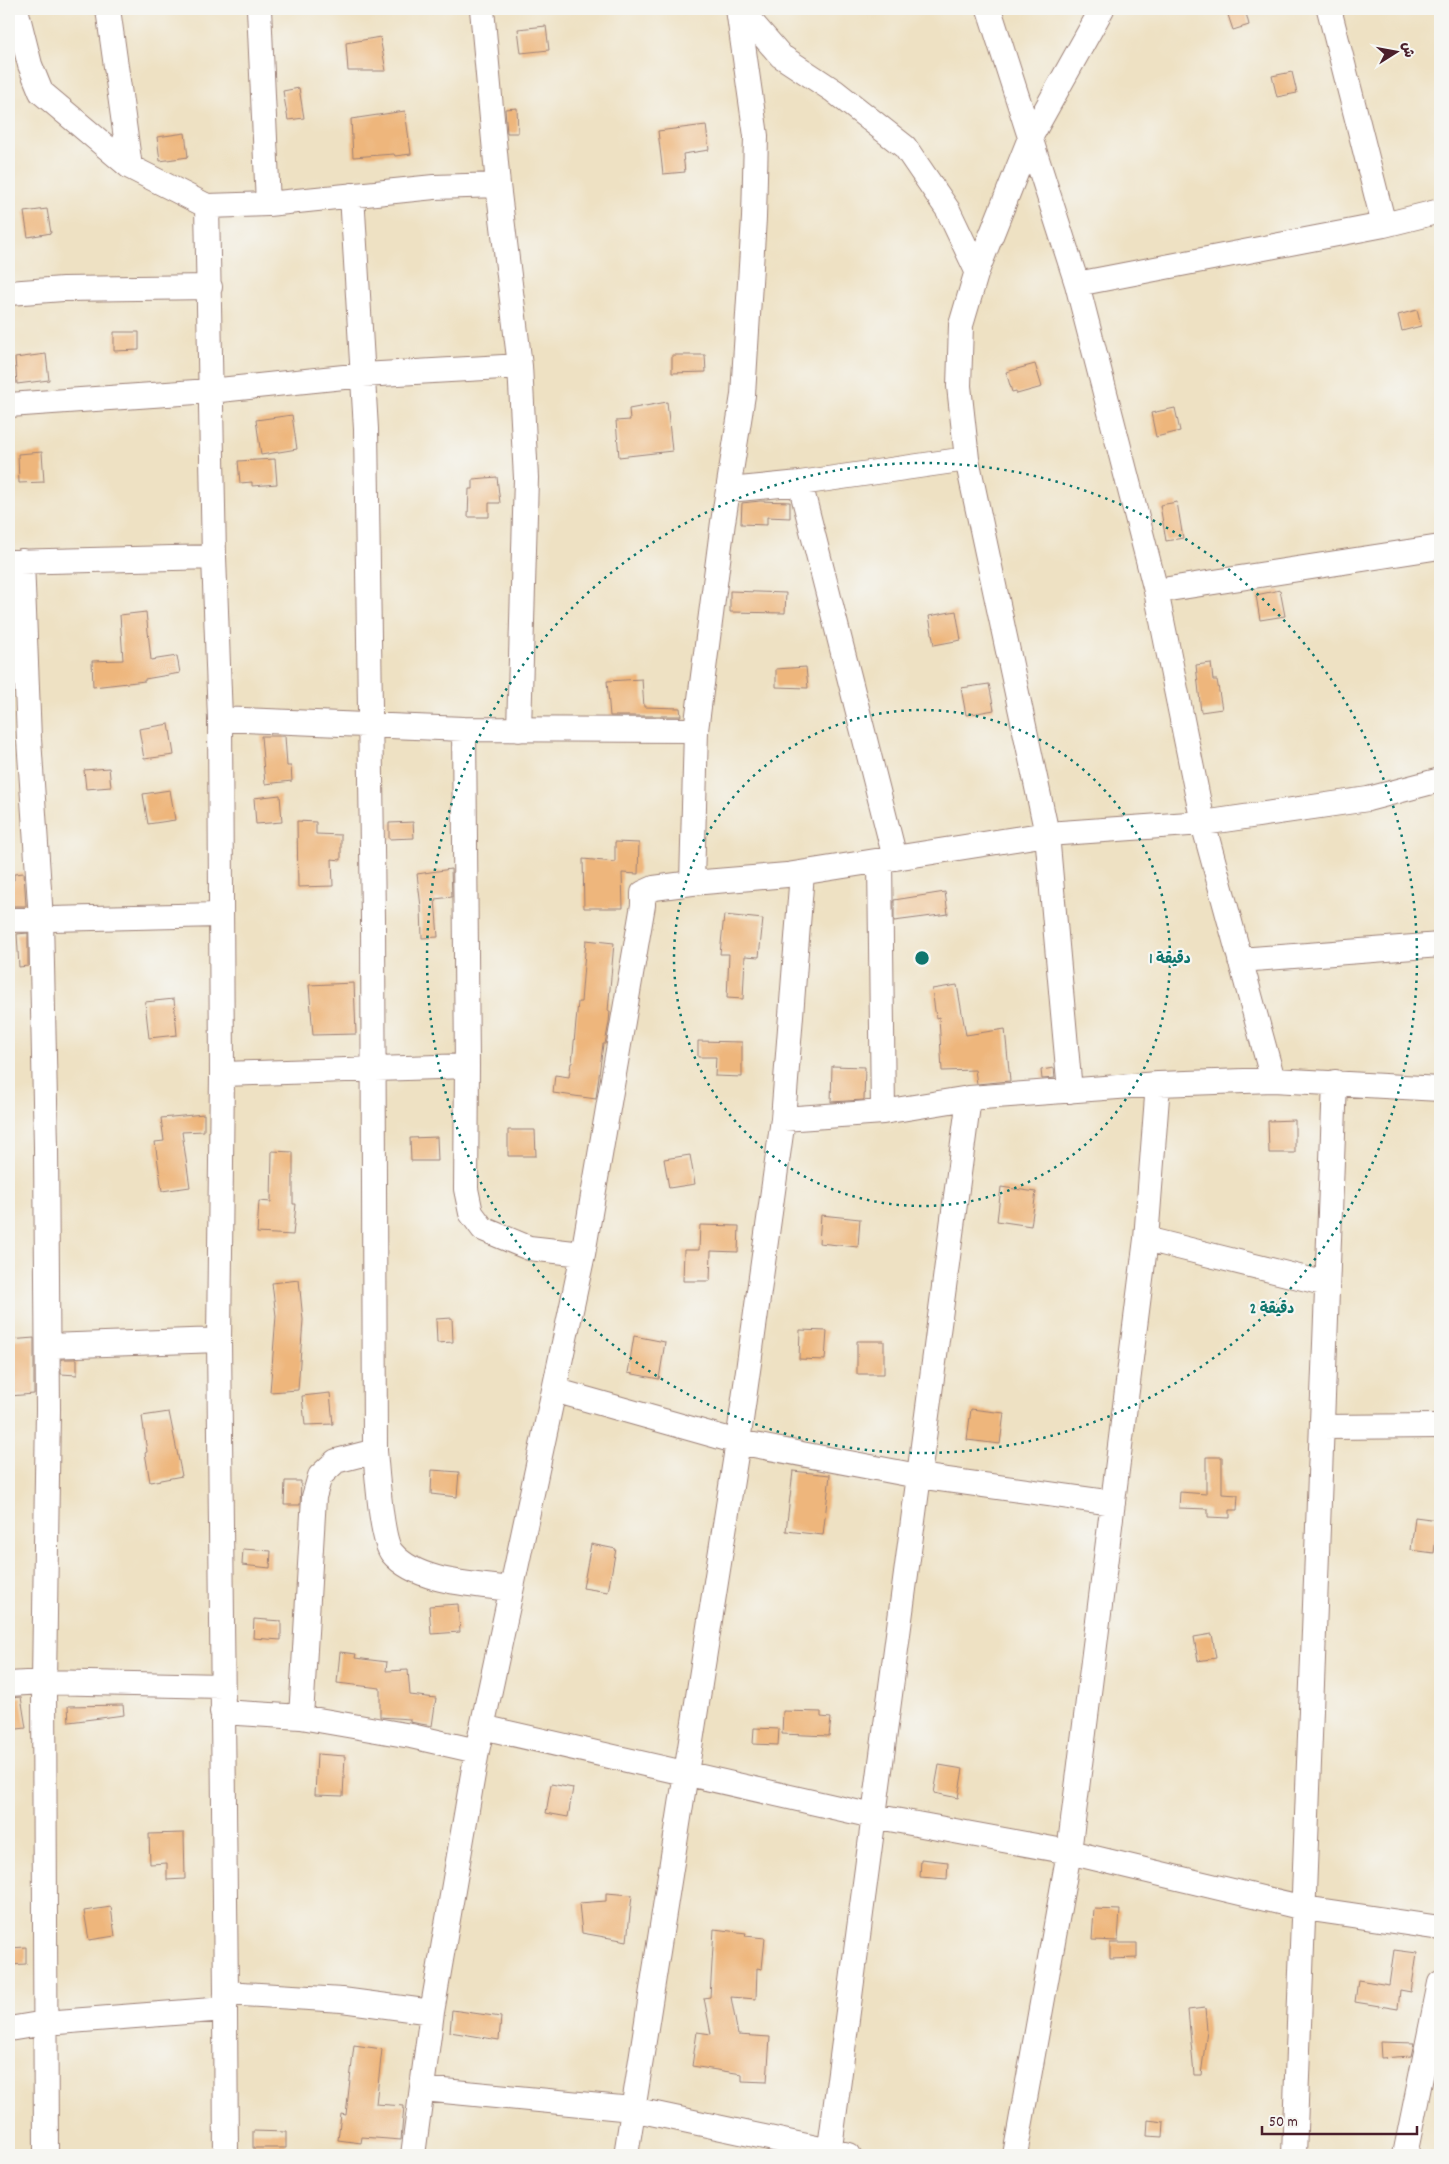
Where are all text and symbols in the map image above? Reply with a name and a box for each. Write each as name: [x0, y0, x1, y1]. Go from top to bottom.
north arrow: [1372, 28, 1422, 78]
text: ش: [1396, 40, 1418, 59]
centre of rings: [913, 949, 931, 967]
text: 1 دقيقة: [1149, 949, 1191, 971]
text: 2 دقيقة: [1250, 1299, 1294, 1321]
scale bar: [1262, 2104, 1416, 2136]
text: 50 m: [1269, 2112, 1298, 2134]

